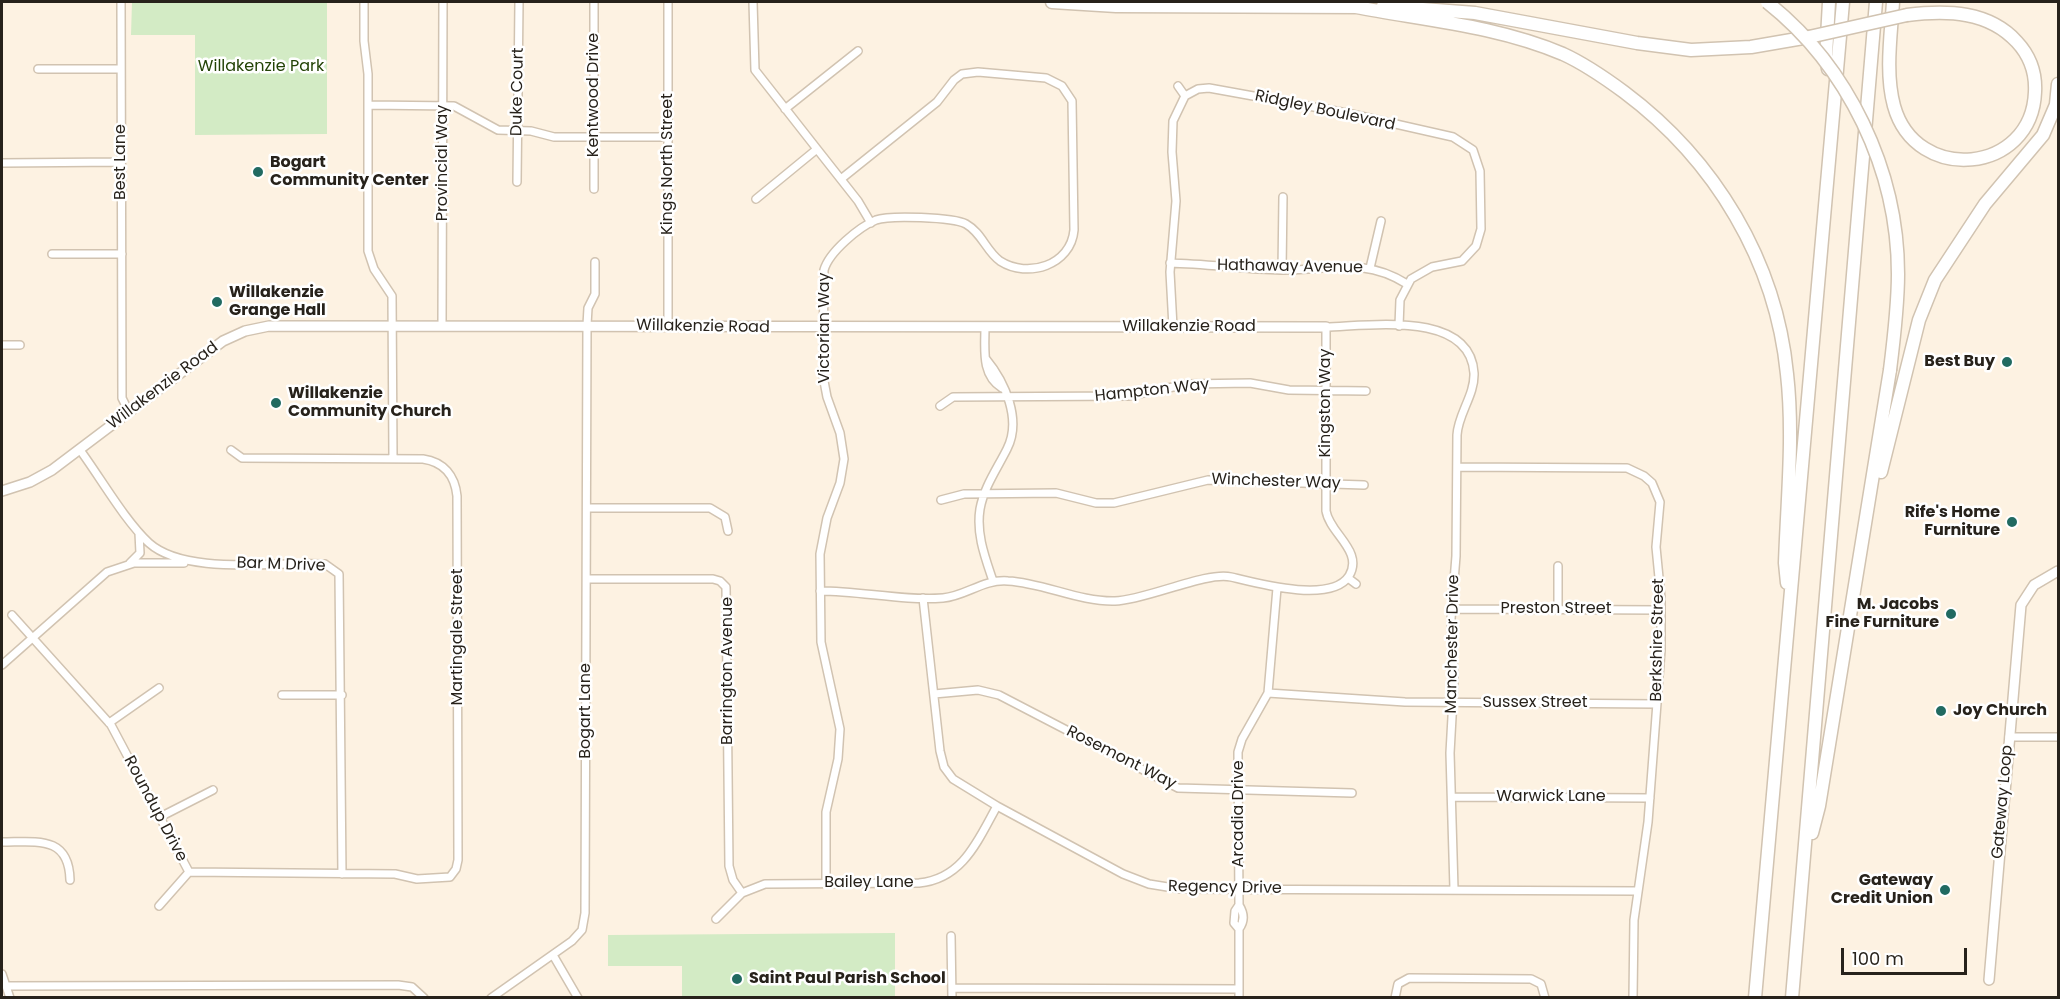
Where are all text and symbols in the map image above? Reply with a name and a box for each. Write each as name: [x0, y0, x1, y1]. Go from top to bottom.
street label: Kentwood Drive: [584, 33, 604, 157]
street label: Duke Court: [508, 48, 528, 136]
park label: Willakenzie Park: [198, 57, 324, 77]
street label: Ridgley Boulevard: [1253, 87, 1397, 135]
street label: Kings North Street: [658, 93, 678, 235]
street label: Provincial Way: [433, 105, 453, 221]
street label: Best Lane: [111, 124, 131, 200]
place label: Bogart Community Center: [270, 153, 429, 191]
marker: Bogart Community Center: [251, 165, 265, 179]
street label: Hathaway Avenue: [1217, 256, 1363, 278]
street label: Victorian Way: [815, 272, 835, 384]
place label: Willakenzie Grange Hall: [229, 283, 326, 321]
marker: Willakenzie Grange Hall: [210, 295, 224, 309]
street label: Willakenzie Road: [636, 316, 770, 338]
street label: Willakenzie Road: [1122, 317, 1256, 337]
street label: Willakenzie Road: [104, 338, 222, 434]
street label: Kingston Way: [1316, 349, 1336, 457]
place label: Best Buy: [1924, 352, 1995, 372]
marker: Best Buy: [2000, 355, 2014, 369]
street label: Hampton Way: [1094, 375, 1210, 407]
place label: Willakenzie Community Church: [288, 384, 452, 422]
marker: Willakenzie Community Church: [269, 396, 283, 410]
street label: Winchester Way: [1211, 470, 1341, 494]
place label: Rife's Home Furniture: [1905, 503, 2000, 541]
marker: Rife's Home Furniture: [2005, 515, 2019, 529]
street label: Bar M Drive: [236, 554, 326, 576]
street label: Martingale Street: [448, 568, 468, 706]
street label: Manchester Drive: [1442, 574, 1464, 714]
street label: Berkshire Street: [1647, 578, 1669, 702]
place label: M. Jacobs Fine Furniture: [1826, 595, 1939, 633]
street label: Barrington Avenue: [718, 597, 738, 745]
street label: Preston Street: [1501, 599, 1611, 619]
marker: M. Jacobs Fine Furniture: [1944, 607, 1958, 621]
street label: Bogart Lane: [576, 663, 596, 759]
street label: Sussex Street: [1482, 693, 1588, 713]
place label: Joy Church: [1953, 701, 2047, 721]
marker: Joy Church: [1934, 704, 1948, 718]
street label: Rosemont Way: [1063, 722, 1179, 794]
street label: Gateway Loop: [1988, 744, 2018, 860]
street label: Roundup Drive: [119, 753, 191, 865]
street label: Arcadia Drive: [1229, 760, 1249, 868]
street label: Warwick Lane: [1496, 787, 1606, 807]
place label: Gateway Credit Union: [1831, 871, 1933, 909]
street label: Bailey Lane: [824, 873, 914, 893]
street label: Regency Drive: [1168, 877, 1282, 899]
marker: Gateway Credit Union: [1938, 883, 1952, 897]
scale bar: [1844, 936, 1970, 974]
text: 100 m: [1852, 946, 1904, 971]
place label: Saint Paul Parish School: [749, 969, 946, 989]
marker: Saint Paul Parish School: [730, 972, 744, 986]

